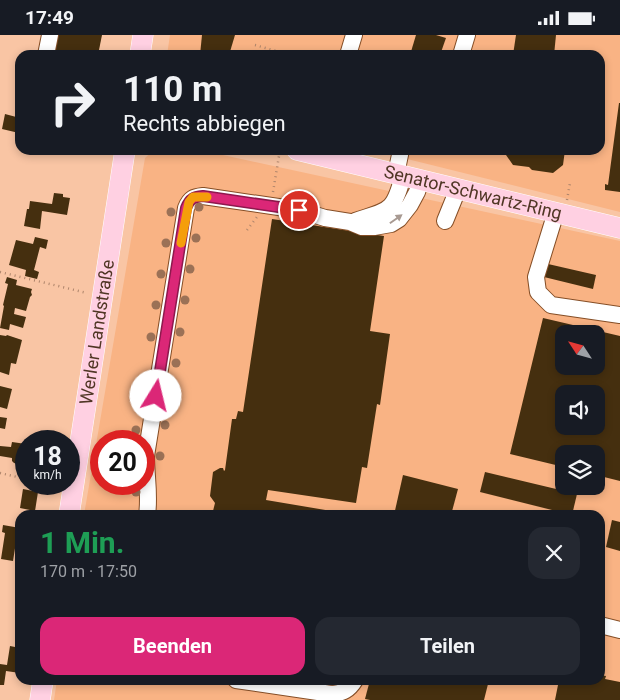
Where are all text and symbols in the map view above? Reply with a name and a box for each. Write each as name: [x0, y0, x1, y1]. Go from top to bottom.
text: 17:49: [25, 6, 74, 29]
text: 110 m: [123, 69, 222, 110]
icon: right: [40, 70, 105, 135]
text: Rechts abbiegen: [123, 111, 286, 136]
street label: Senator-Schwartz-Ring: [382, 160, 564, 224]
pin: [278, 189, 320, 231]
icon: arrive: [285, 196, 313, 224]
one-way arrow: [389, 214, 403, 224]
street label: Werler Landstraße: [75, 258, 118, 406]
north arrow: [555, 325, 605, 375]
map controls: [555, 325, 605, 495]
position arrow: [129, 369, 181, 421]
button: sound: [555, 385, 605, 435]
speed limit sign: 20: [90, 430, 155, 495]
text: 18: [33, 442, 62, 471]
button: layers: [555, 445, 605, 495]
text: km/h: [33, 468, 62, 482]
text: 1 Min.: [40, 525, 124, 560]
button: close: [528, 527, 580, 579]
text: 170 m · 17:50: [40, 562, 137, 581]
button: Beenden: [40, 617, 305, 675]
button: Teilen: [315, 617, 580, 675]

